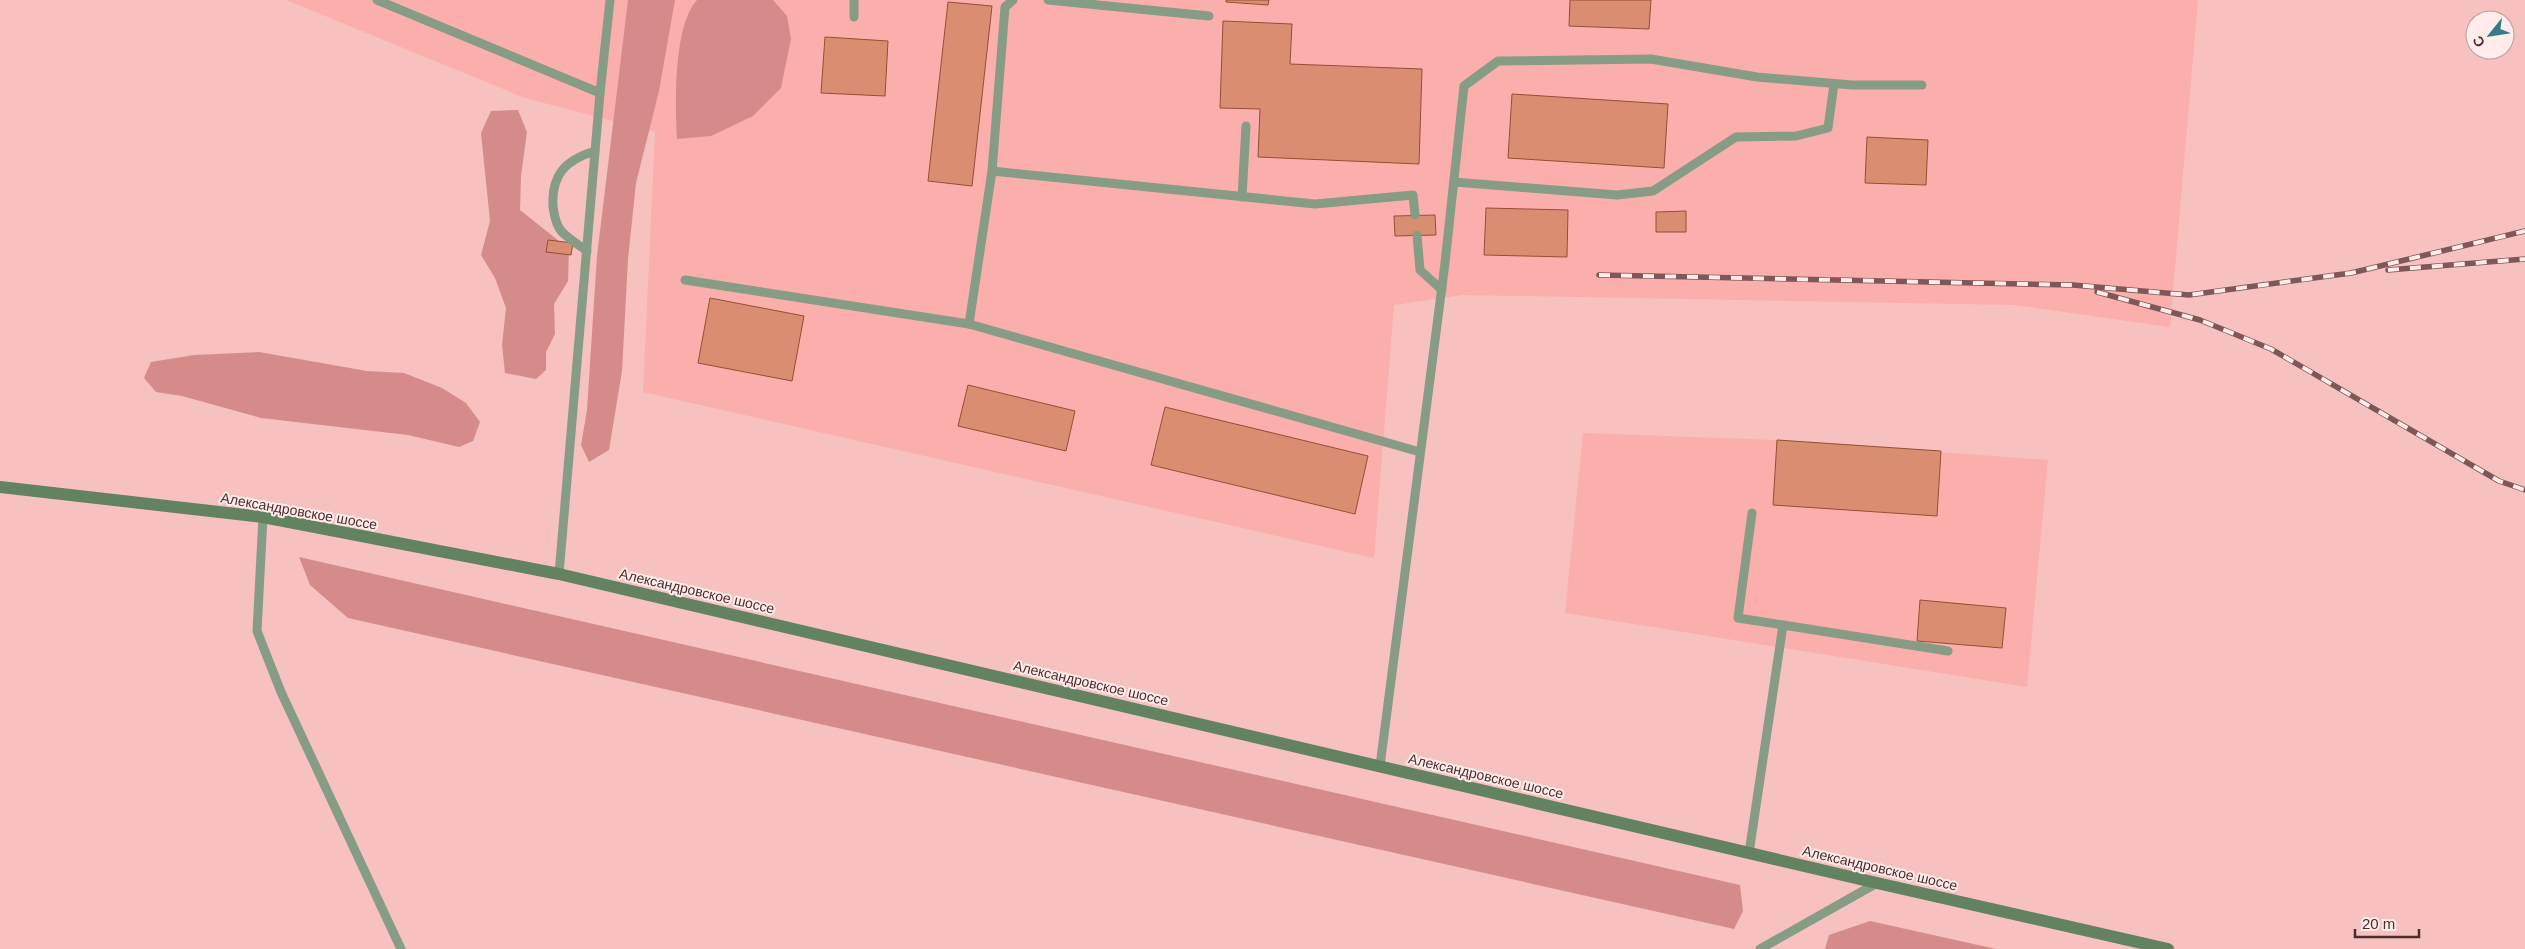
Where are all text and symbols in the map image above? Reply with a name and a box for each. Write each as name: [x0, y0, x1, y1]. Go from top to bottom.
north arrow: [2465, 10, 2515, 60]
text: С: [2469, 33, 2488, 50]
street label: Александровское шоссе: [219, 489, 379, 533]
street label: Александровское шоссе: [618, 565, 776, 617]
street label: Александровское шоссе: [1012, 657, 1170, 709]
street label: Александровское шоссе: [1407, 750, 1565, 802]
street label: Александровское шоссе: [1801, 842, 1959, 894]
scale bar: [2355, 906, 2419, 938]
text: 20 m: [2362, 915, 2395, 932]

